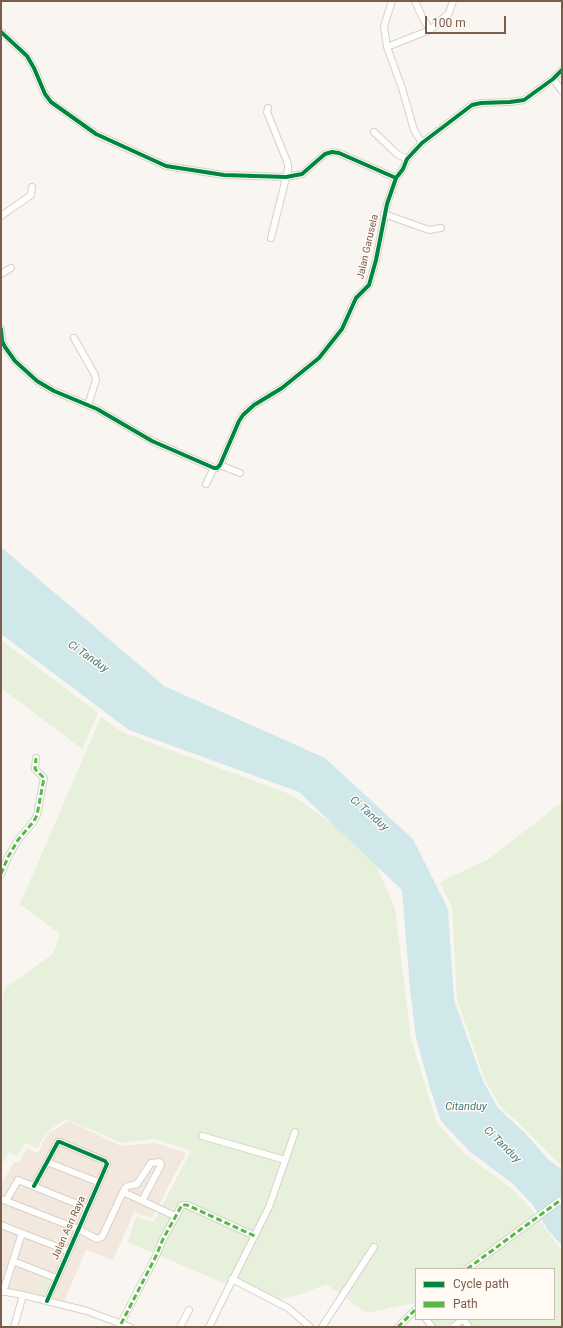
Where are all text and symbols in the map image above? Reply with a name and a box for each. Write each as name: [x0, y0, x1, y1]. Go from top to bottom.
scale bar: [427, 8, 508, 34]
text: 100 m: [432, 16, 466, 30]
street label: Jalan Garusela: [355, 213, 381, 281]
water label: Ci Tanduy: [65, 638, 111, 676]
water label: Ci Tanduy: [347, 794, 391, 834]
water label: Citanduy: [445, 1100, 487, 1114]
water label: Ci Tanduy: [481, 1124, 523, 1166]
street label: Jalan Asri Raya: [50, 1194, 88, 1262]
legend: [415, 1268, 555, 1320]
text: Cycle path: [453, 1277, 509, 1291]
text: Path: [453, 1297, 478, 1311]

